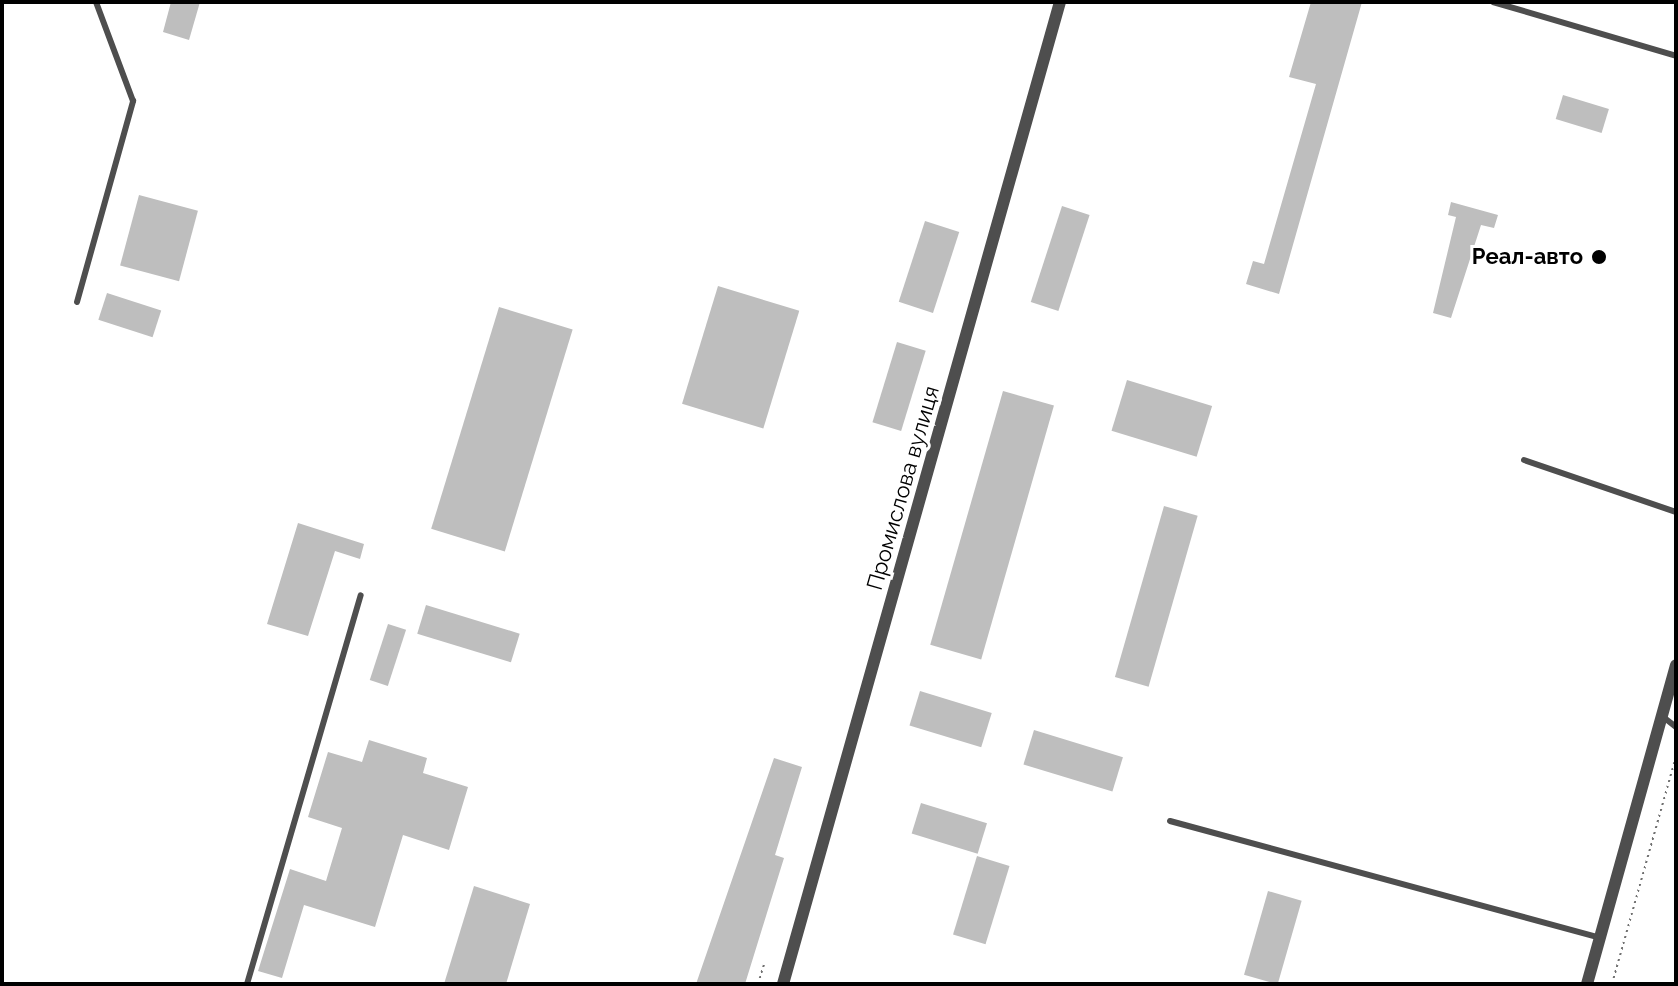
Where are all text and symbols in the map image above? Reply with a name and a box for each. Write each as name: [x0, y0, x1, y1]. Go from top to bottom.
place label: Реал-авто: [1472, 244, 1583, 270]
marker: Реал-авто: [1590, 248, 1608, 266]
street label: Промислова вулиця: [861, 383, 945, 593]

